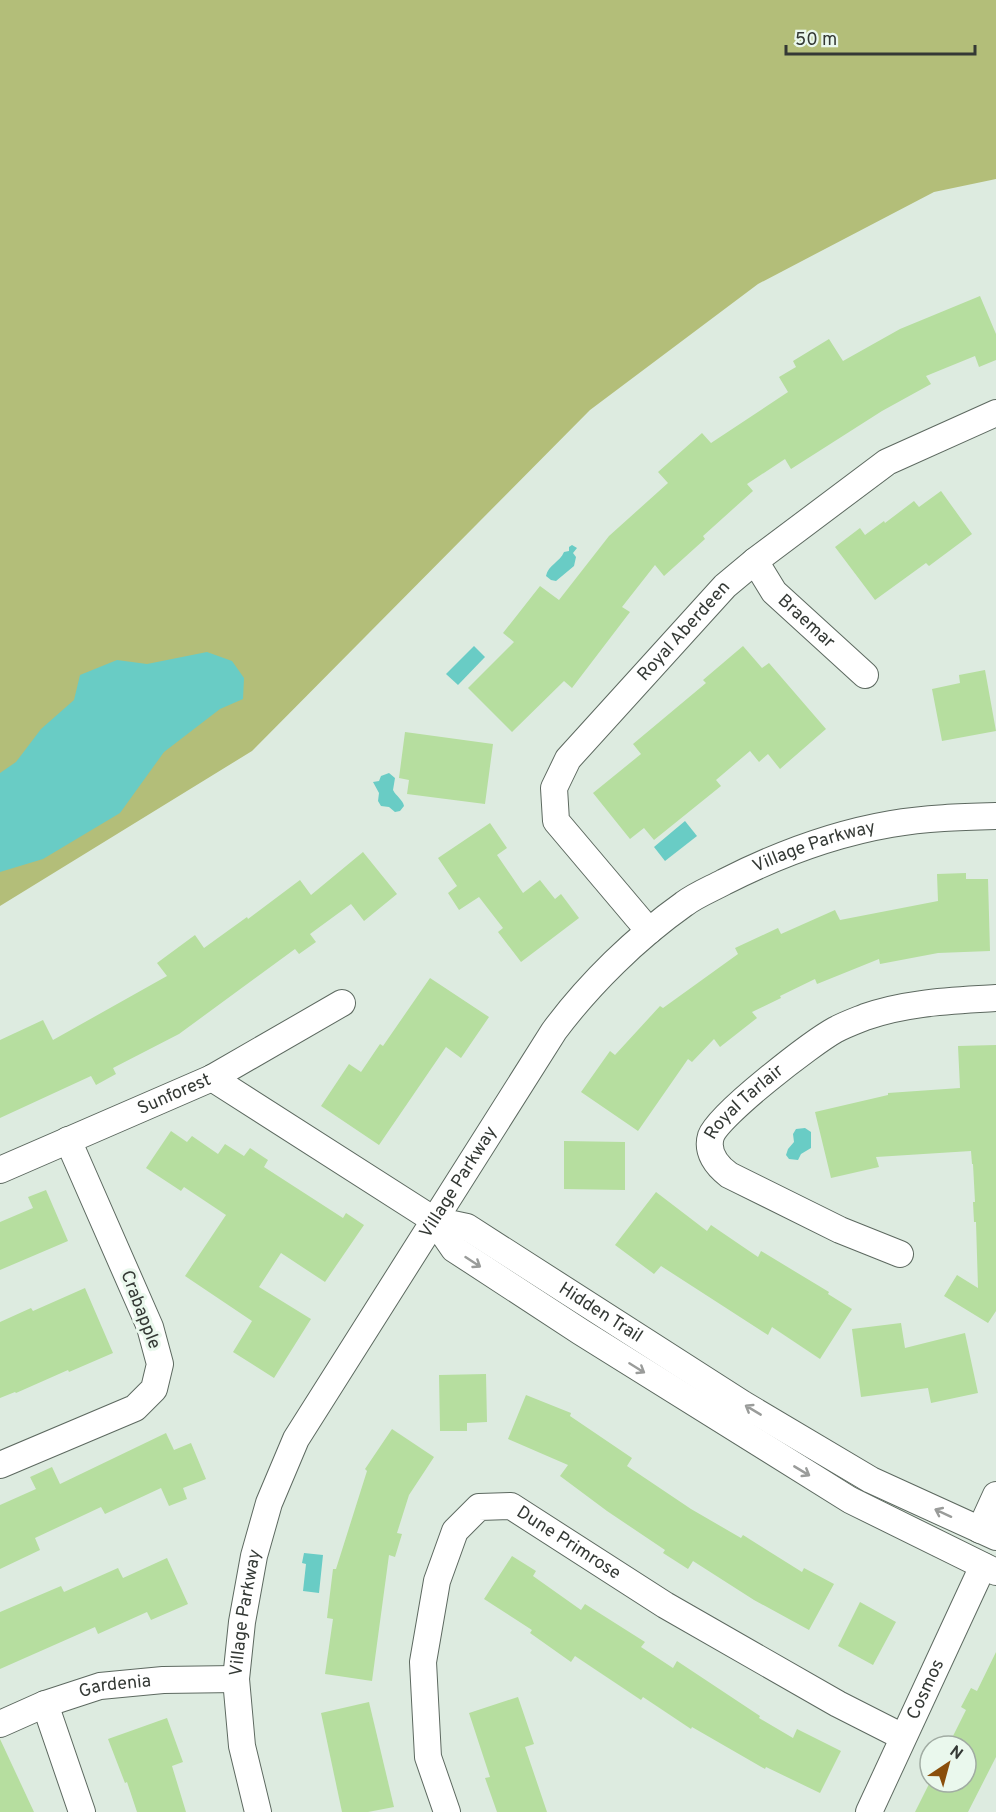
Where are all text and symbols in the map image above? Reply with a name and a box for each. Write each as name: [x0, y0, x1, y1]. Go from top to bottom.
scale bar: [786, 18, 975, 56]
text: 50 m: [795, 29, 837, 52]
street label: Royal Aberdeen: [633, 576, 735, 686]
street label: Braemar: [773, 589, 840, 654]
street label: Village Parkway: [749, 816, 877, 878]
street label: Royal Tarlair: [700, 1060, 788, 1144]
street label: Sunforest: [134, 1068, 215, 1120]
street label: Village Parkway: [414, 1122, 502, 1242]
one-way arrow: [464, 1256, 481, 1268]
street label: Crabapple: [114, 1267, 166, 1353]
street label: Hidden Trail: [554, 1277, 647, 1348]
one-way arrow: [628, 1362, 645, 1374]
one-way arrow: [745, 1403, 762, 1415]
one-way arrow: [793, 1465, 810, 1477]
street label: Dune Primrose: [512, 1501, 625, 1585]
one-way arrow: [934, 1507, 952, 1518]
street label: Village Parkway: [225, 1547, 267, 1677]
street label: Cosmos: [902, 1656, 950, 1723]
street label: Gardenia: [76, 1670, 152, 1704]
north arrow: [918, 1734, 978, 1794]
text: N: [945, 1742, 966, 1765]

